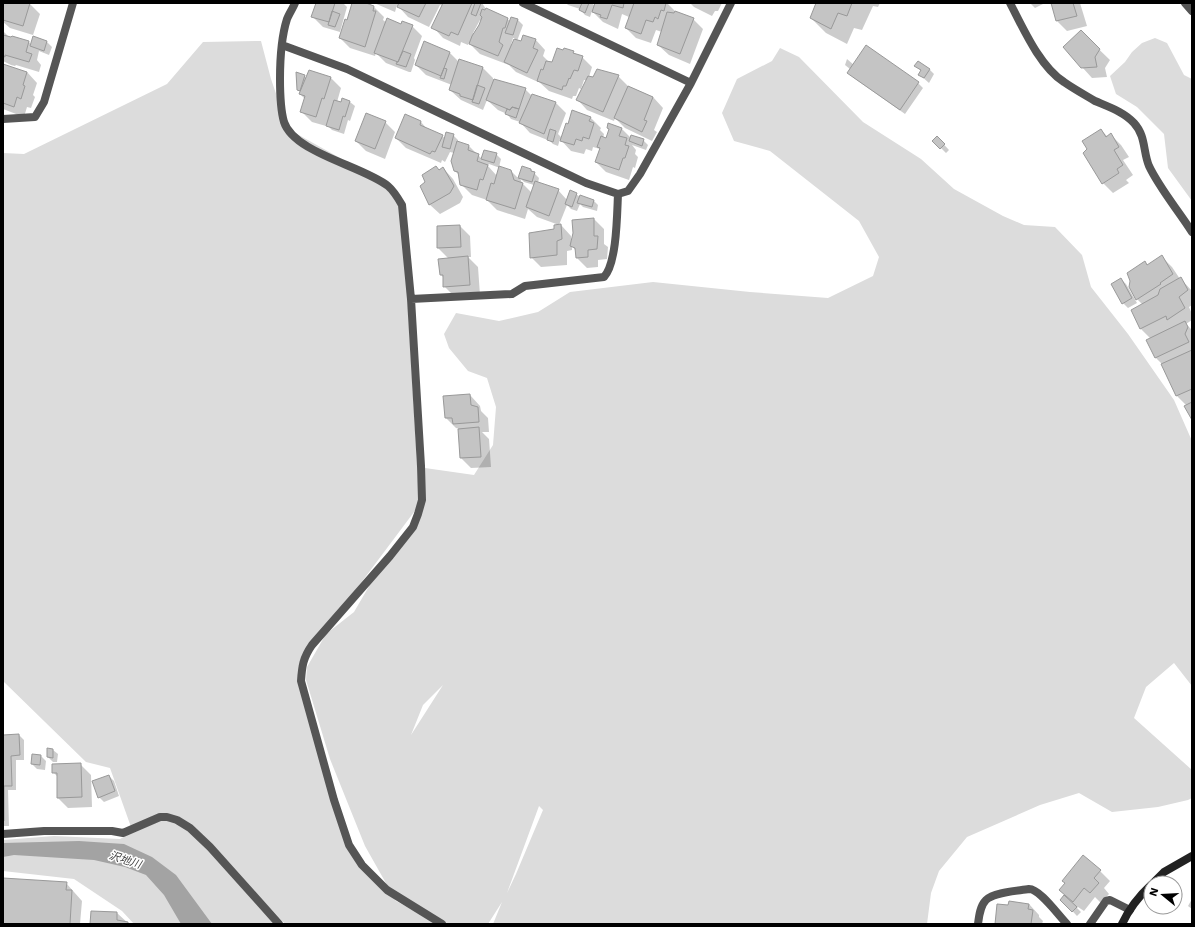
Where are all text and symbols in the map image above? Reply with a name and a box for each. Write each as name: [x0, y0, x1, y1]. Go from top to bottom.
water label: 沢地川: [107, 849, 144, 872]
north arrow: [1143, 875, 1183, 915]
text: N: [1147, 886, 1161, 898]

